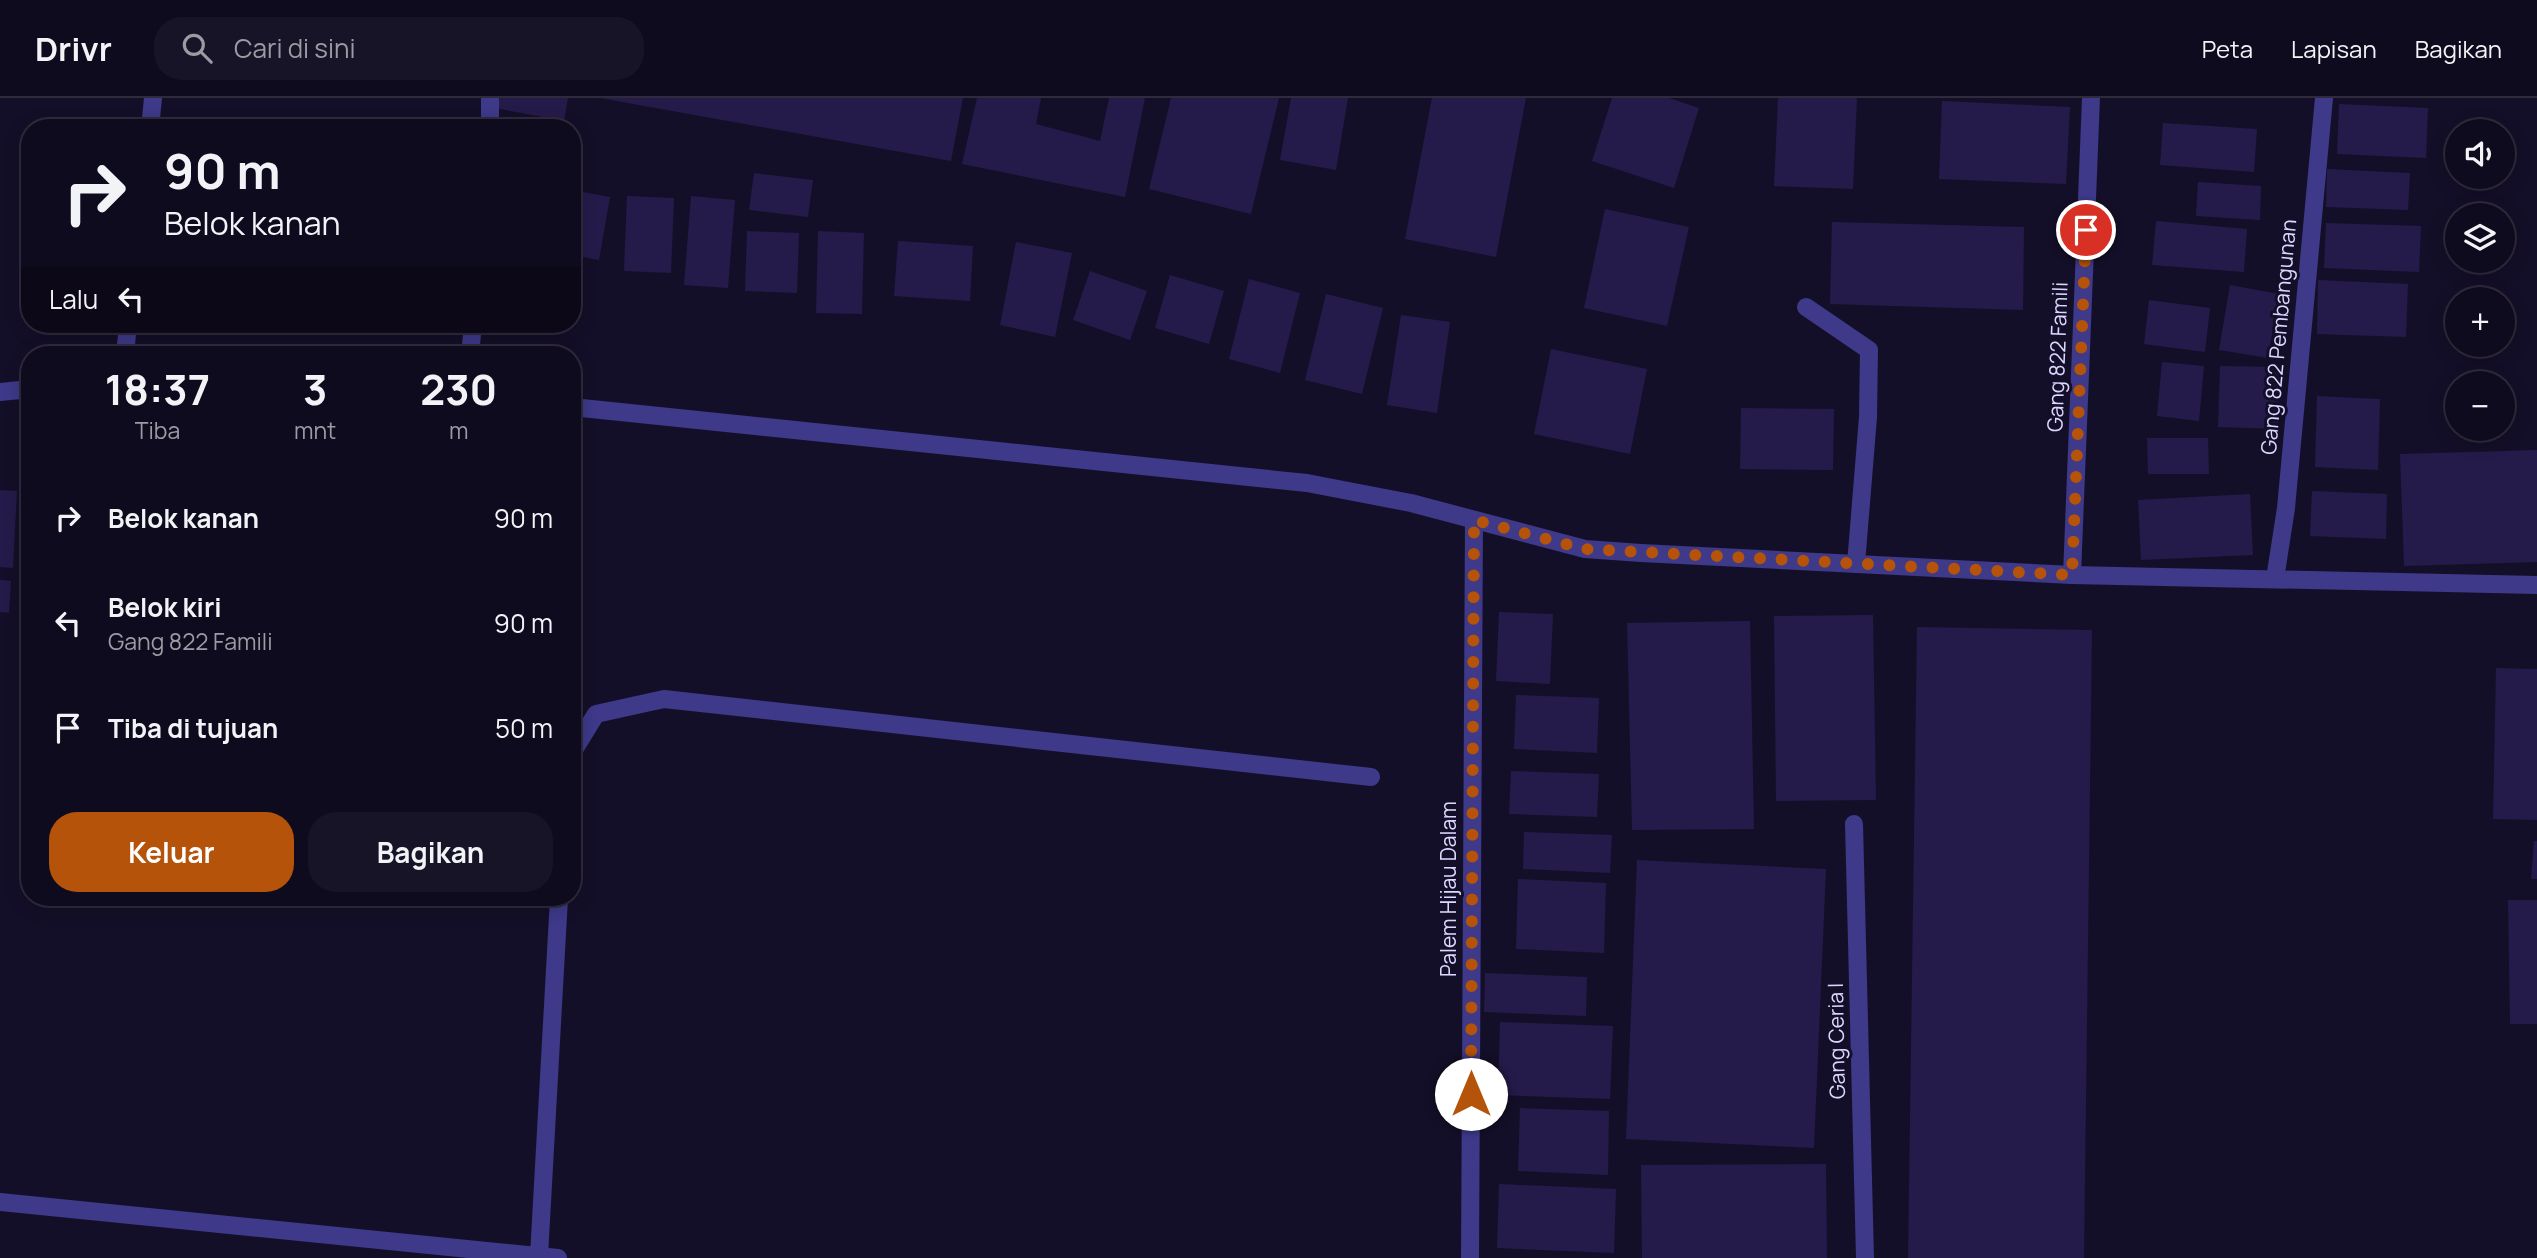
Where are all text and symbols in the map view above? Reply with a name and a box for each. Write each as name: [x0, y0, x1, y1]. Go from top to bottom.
search box: [154, 17, 644, 80]
text: Drivr: [35, 26, 112, 71]
icon: search: [178, 29, 216, 67]
text: Cari di sini: [234, 30, 356, 66]
text: Peta: [2202, 32, 2253, 65]
text: Lapisan: [2291, 32, 2377, 65]
text: Bagikan: [2415, 32, 2502, 65]
map controls: [2445, 119, 2515, 441]
button: sound: [2445, 119, 2515, 189]
text: 90 m: [164, 137, 281, 204]
icon: right: [49, 147, 140, 238]
pin: [2056, 200, 2116, 260]
text: Belok kanan: [164, 201, 340, 245]
button: layers: [2445, 203, 2515, 273]
icon: arrive: [2067, 211, 2105, 249]
street label: Gang 822 Pembangunan: [2254, 218, 2302, 456]
icon: left: [112, 280, 150, 318]
text: Lalu: [49, 281, 98, 317]
street label: Gang 822 Famili: [2040, 281, 2074, 433]
button: +: [2445, 287, 2515, 357]
text: 18:37: [105, 360, 210, 418]
text: 3: [303, 360, 327, 418]
text: 230: [420, 360, 497, 418]
button: −: [2445, 371, 2515, 441]
text: Tiba: [135, 414, 180, 446]
text: mnt: [294, 414, 336, 446]
text: m: [449, 414, 468, 446]
icon: right: [49, 499, 87, 537]
text: Belok kanan: [108, 500, 259, 536]
text: 90 m: [494, 500, 553, 536]
text: Belok kiri: [108, 589, 222, 625]
icon: left: [49, 604, 87, 642]
text: 90 m: [494, 605, 553, 641]
text: Gang 822 Famili: [108, 625, 273, 657]
icon: arrive: [49, 709, 87, 747]
text: Tiba di tujuan: [108, 710, 278, 746]
text: 50 m: [495, 710, 553, 746]
street label: Palem Hijau Dalam: [1434, 801, 1462, 977]
button: Keluar: [49, 812, 294, 892]
button: Bagikan: [308, 812, 553, 892]
street label: Gang Ceria I: [1821, 983, 1851, 1099]
position arrow: [1434, 1057, 1508, 1131]

